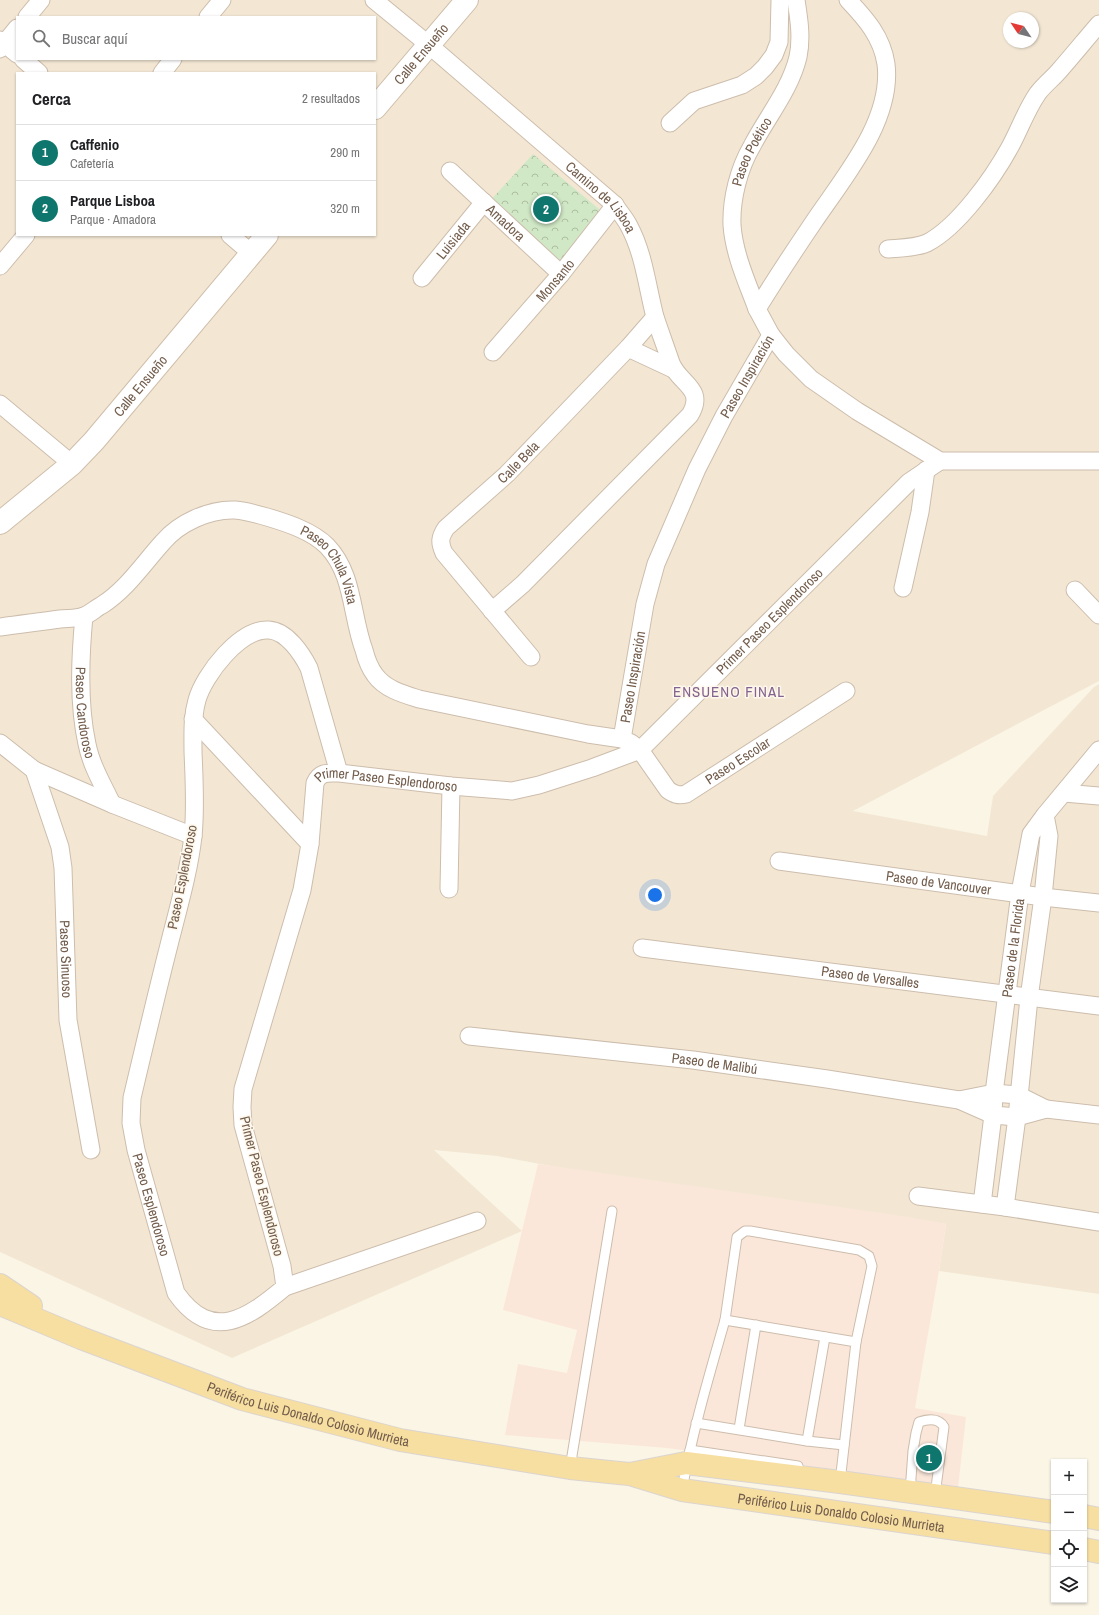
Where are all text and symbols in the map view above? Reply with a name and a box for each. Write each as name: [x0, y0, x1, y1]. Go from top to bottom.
north arrow: [1003, 12, 1039, 48]
search box: [16, 16, 376, 60]
street label: Calle Ensueño: [390, 20, 452, 88]
icon: search: [30, 27, 52, 49]
text: Buscar aquí: [62, 28, 128, 49]
text: Cerca: [32, 87, 71, 110]
text: 2 resultados: [302, 90, 360, 107]
street label: Paseo Poético: [728, 114, 776, 188]
text: Caffenio: [70, 134, 119, 155]
text: 1: [42, 144, 48, 161]
text: 290 m: [330, 144, 360, 161]
text: Cafetería: [70, 155, 114, 172]
street label: Camino de Lisboa: [562, 157, 640, 236]
text: Parque Lisboa: [70, 190, 155, 211]
pin: 2: [533, 194, 559, 224]
text: 2: [42, 200, 48, 217]
text: 320 m: [330, 200, 360, 217]
street label: Amadora: [482, 200, 529, 246]
text: Parque · Amadora: [70, 211, 156, 228]
street label: Luisiada: [432, 217, 474, 263]
street label: Monsanto: [532, 255, 578, 305]
street label: Paseo Inspiración: [716, 332, 778, 421]
street label: Calle Ensueño: [109, 351, 171, 420]
street label: Calle Bela: [494, 437, 543, 487]
street label: Paseo Chula Vista: [298, 521, 362, 607]
street label: Primer Paseo Esplendoroso: [712, 564, 827, 678]
street label: Paseo Inspiración: [616, 630, 649, 724]
street label: Paseo Candoroso: [72, 667, 99, 761]
district label: ENSUENO FINAL: [673, 681, 785, 702]
street label: Paseo Escolar: [702, 733, 774, 788]
street label: Primer Paseo Esplendoroso: [310, 764, 458, 795]
street label: Paseo Esplendoroso: [163, 823, 201, 931]
street label: Paseo de Vancouver: [885, 867, 992, 899]
your location: [645, 885, 665, 905]
street label: Paseo de la Florida: [998, 897, 1028, 999]
street label: Paseo Sinuoso: [56, 920, 76, 998]
street label: Paseo de Versalles: [820, 962, 920, 992]
street label: Paseo de Malibú: [671, 1049, 758, 1078]
street label: Primer Paseo Esplendoroso: [236, 1114, 288, 1258]
street label: Paseo Esplendoroso: [128, 1151, 174, 1258]
street label: Periférico Luis Donaldo Colosio Murrieta: [205, 1378, 411, 1450]
pin: 1: [916, 1443, 942, 1473]
map controls: [1051, 1459, 1087, 1603]
button: +: [1051, 1459, 1087, 1495]
street label: Periférico Luis Donaldo Colosio Murrieta: [736, 1489, 946, 1536]
button: −: [1051, 1495, 1087, 1531]
button: locate: [1051, 1531, 1087, 1567]
button: layers: [1051, 1567, 1087, 1603]

